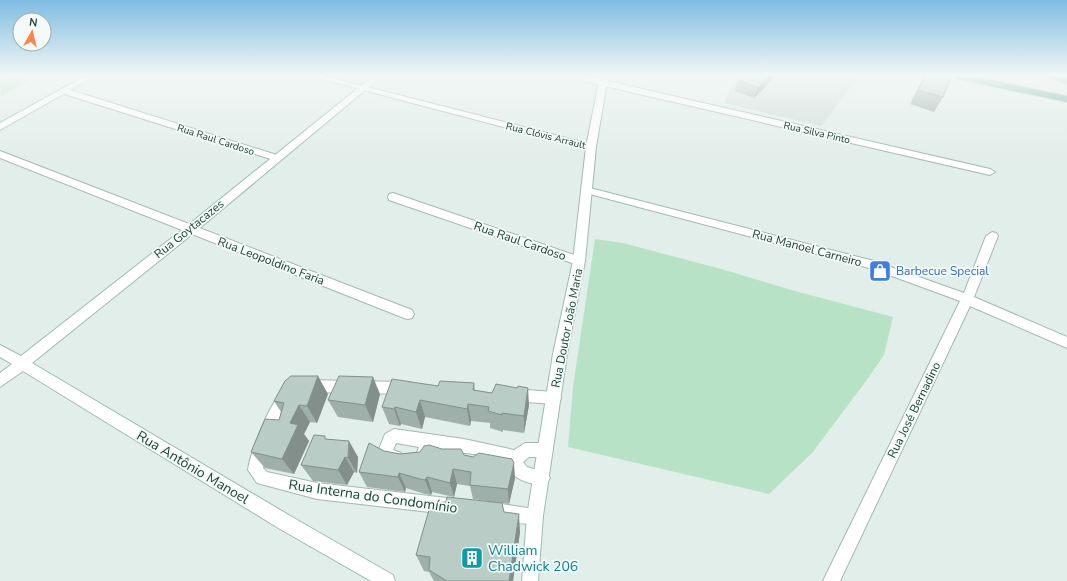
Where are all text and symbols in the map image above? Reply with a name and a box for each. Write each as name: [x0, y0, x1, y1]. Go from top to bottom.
north arrow: [12, 12, 52, 52]
text: N: [28, 15, 38, 31]
street label: Rua Clóvis Arrault: [504, 119, 588, 153]
street label: Rua Silva Pinto: [782, 119, 852, 148]
street label: Rua Raul Cardoso: [175, 121, 257, 159]
street label: Rua Goytacazes: [151, 196, 228, 262]
street label: Rua Raul Cardoso: [472, 218, 569, 264]
street label: Rua Manoel Carneiro: [750, 226, 864, 270]
street label: Rua Leopoldino Faria: [215, 233, 327, 289]
shop icon: Barbecue Special: [867, 258, 893, 284]
place label: Barbecue Special: [896, 263, 989, 279]
street label: Rua Doutor João Maria: [548, 267, 586, 389]
street label: Rua José Bernadino: [884, 359, 944, 461]
street label: Rua Antônio Manoel: [133, 426, 253, 509]
street label: Rua Interna do Condomínio: [287, 475, 459, 518]
place label: William Chadwick 206: [488, 541, 578, 576]
building icon: William Chadwick 206: [459, 545, 485, 571]

